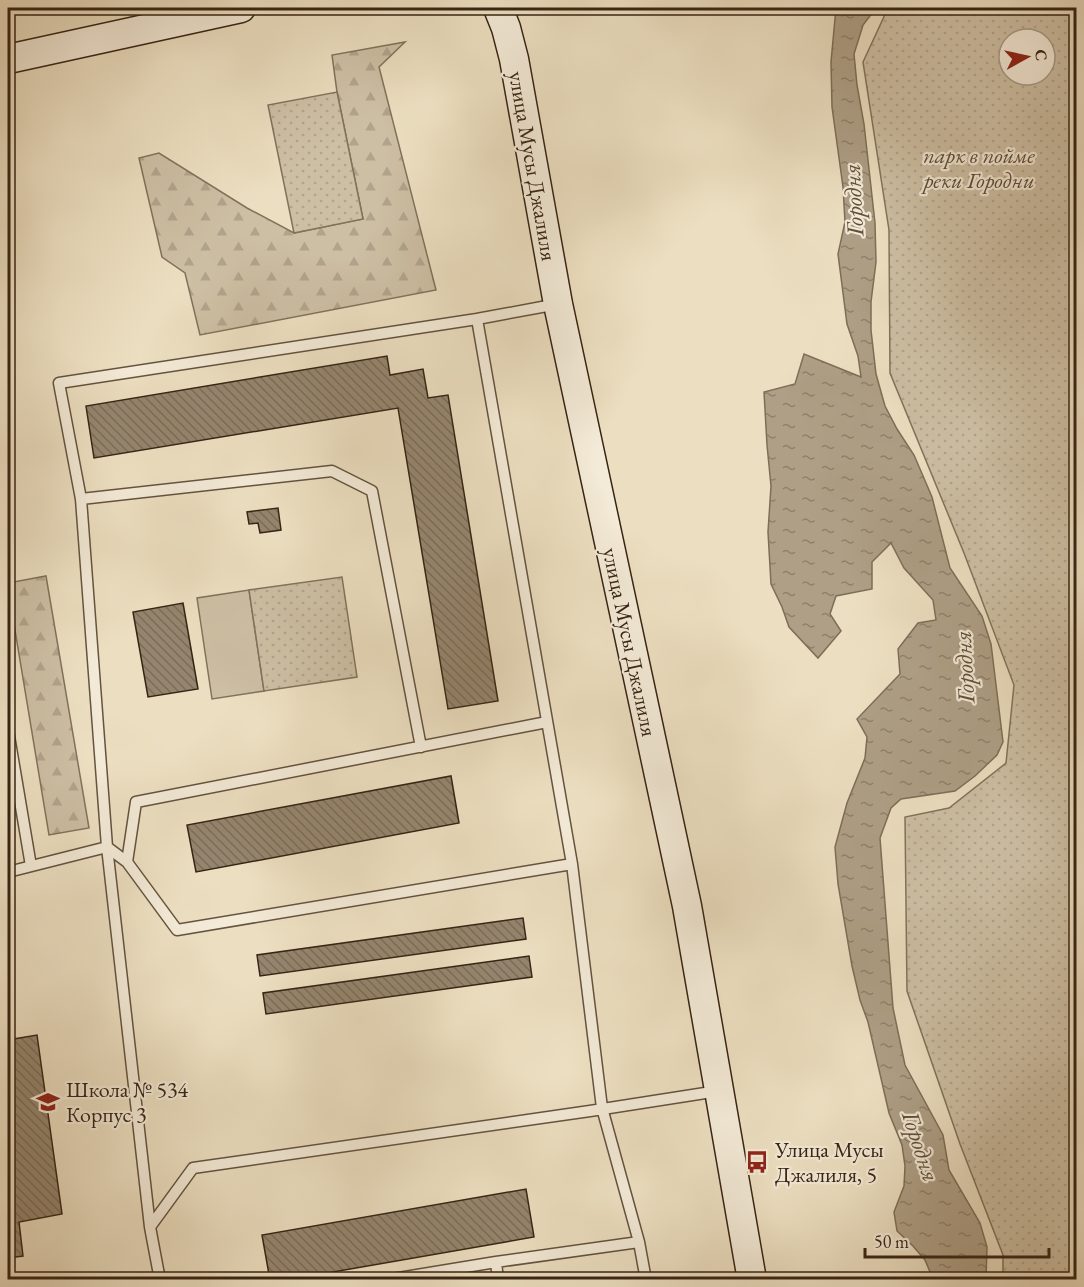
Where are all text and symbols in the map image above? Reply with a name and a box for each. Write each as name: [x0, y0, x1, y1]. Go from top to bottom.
north arrow: [997, 27, 1057, 87]
text: С: [1030, 48, 1053, 62]
street label: улица Мусы Джалиля: [502, 69, 564, 263]
park label: парк в пойме реки Городни: [921, 141, 1035, 195]
water label: Городня: [836, 163, 870, 238]
street label: улица Мусы Джалиля: [596, 545, 664, 739]
water label: Городня: [947, 630, 981, 705]
place label: Школа № 534 Корпус 3: [66, 1075, 189, 1129]
school or university icon: Школа № 534 Корпус 3: [35, 1089, 61, 1115]
water label: Городня: [895, 1106, 947, 1185]
place label: Улица Мусы Джалиля, 5: [774, 1135, 884, 1189]
bus stop icon: Улица Мусы Джалиля, 5: [744, 1149, 770, 1175]
scale bar: [865, 1221, 1050, 1259]
text: 50 m: [874, 1230, 909, 1253]

